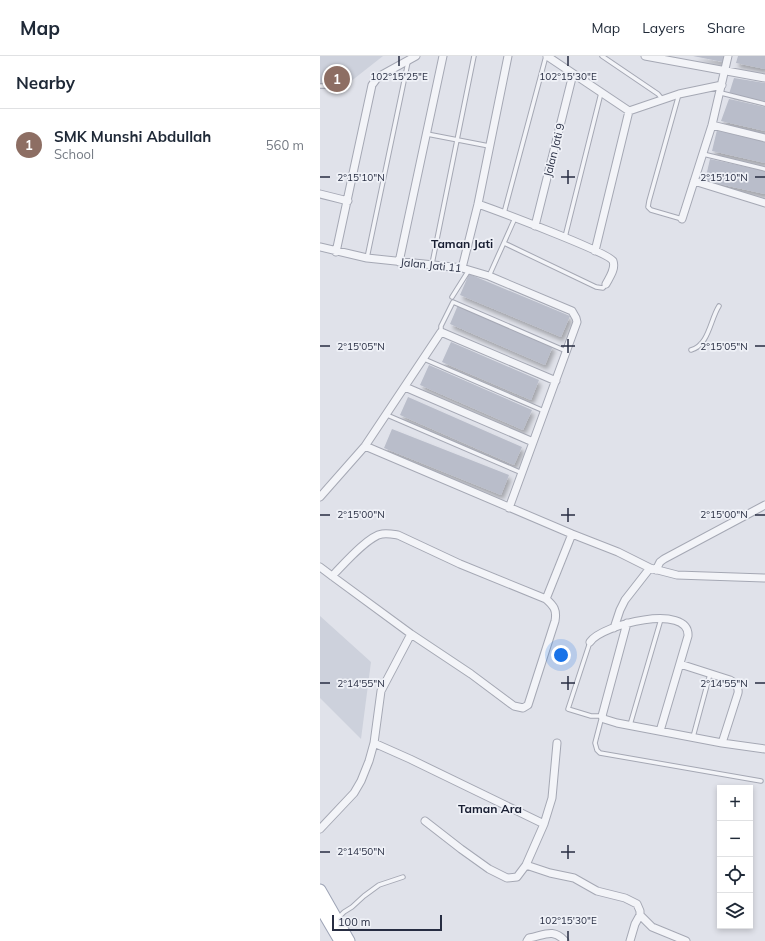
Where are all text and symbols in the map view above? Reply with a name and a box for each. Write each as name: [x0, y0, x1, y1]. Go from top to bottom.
text: Map: [20, 16, 60, 40]
text: Map: [591, 19, 620, 37]
text: Layers: [642, 19, 685, 37]
text: Share: [707, 19, 745, 37]
pin: 1: [324, 64, 350, 94]
text: 102°15'25"E: [370, 70, 428, 83]
text: 102°15'30"E: [539, 70, 597, 83]
text: Nearby: [16, 72, 75, 93]
street label: Jalan Jati 9: [541, 122, 567, 178]
text: SMK Munshi Abdullah: [54, 127, 211, 146]
text: 1: [25, 137, 33, 153]
text: 560 m: [266, 137, 304, 153]
text: School: [54, 146, 94, 162]
text: 2°15'10"N: [337, 171, 385, 184]
text: 2°15'10"N: [700, 171, 748, 184]
district label: Taman Jati: [431, 236, 493, 251]
street label: Jalan Jati 11: [400, 255, 462, 275]
text: 2°15'05"N: [337, 340, 385, 353]
text: 2°15'05"N: [700, 340, 748, 353]
text: 2°15'00"N: [337, 508, 385, 521]
text: 2°15'00"N: [700, 508, 748, 521]
your location: [551, 645, 571, 665]
text: 2°14'55"N: [337, 677, 385, 690]
text: 2°14'55"N: [700, 677, 748, 690]
map controls: [717, 785, 753, 929]
button: +: [717, 785, 753, 821]
district label: Taman Ara: [458, 801, 522, 816]
button: −: [717, 821, 753, 857]
text: 2°14'50"N: [337, 845, 385, 858]
button: locate: [717, 857, 753, 893]
button: layers: [717, 893, 753, 929]
scale bar: [332, 913, 442, 932]
text: 102°15'30"E: [539, 914, 597, 927]
text: 100 m: [338, 915, 370, 929]

